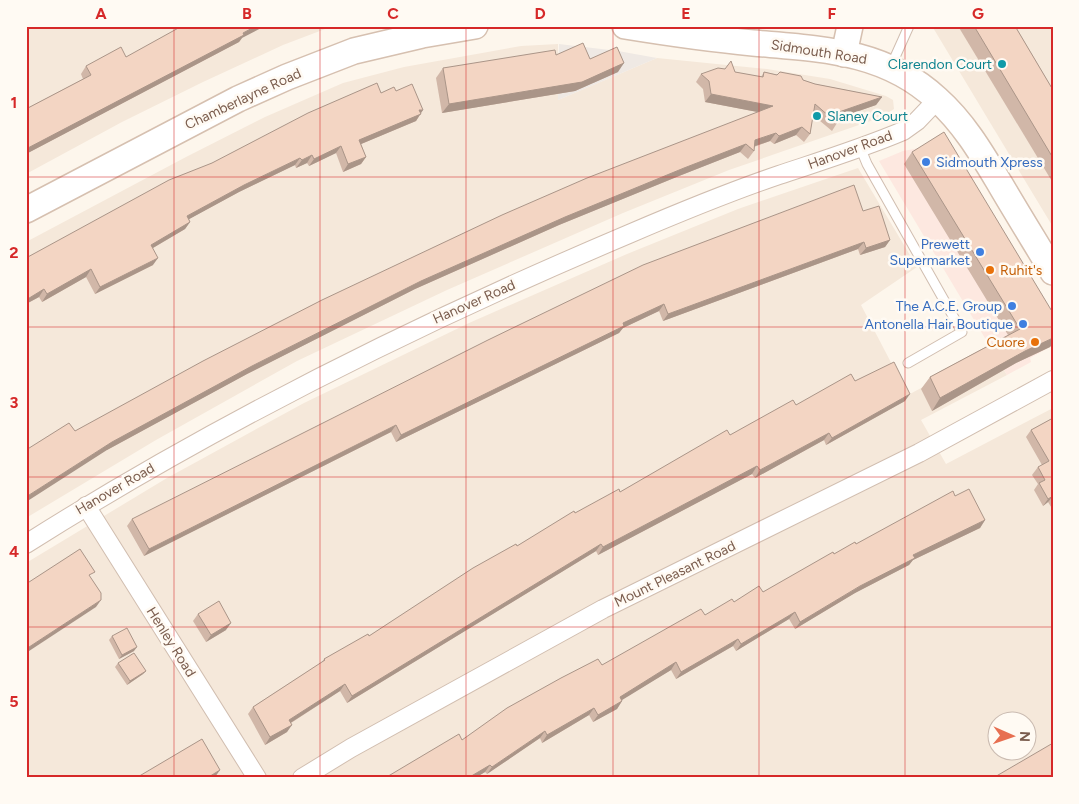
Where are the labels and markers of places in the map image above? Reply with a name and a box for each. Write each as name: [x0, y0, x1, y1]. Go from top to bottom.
place label: Clarendon Court: [888, 56, 992, 73]
marker: Clarendon Court: [996, 58, 1008, 70]
place label: Slaney Court: [827, 108, 908, 125]
marker: Slaney Court: [811, 110, 823, 122]
place label: Sidmouth Xpress: [936, 154, 1043, 171]
marker: Sidmouth Xpress: [920, 156, 932, 168]
place label: Prewett Supermarket: [890, 236, 970, 269]
marker: Prewett Supermarket: [974, 246, 986, 258]
place label: Ruhit's: [1000, 262, 1042, 279]
marker: Ruhit's: [984, 264, 996, 276]
place label: The A.C.E. Group: [896, 298, 1002, 315]
marker: The A.C.E. Group: [1006, 300, 1018, 312]
place label: Antonella Hair Boutique: [864, 316, 1013, 333]
marker: Antonella Hair Boutique: [1017, 318, 1029, 330]
place label: Cuore: [987, 334, 1025, 351]
marker: Cuore: [1029, 336, 1041, 348]

